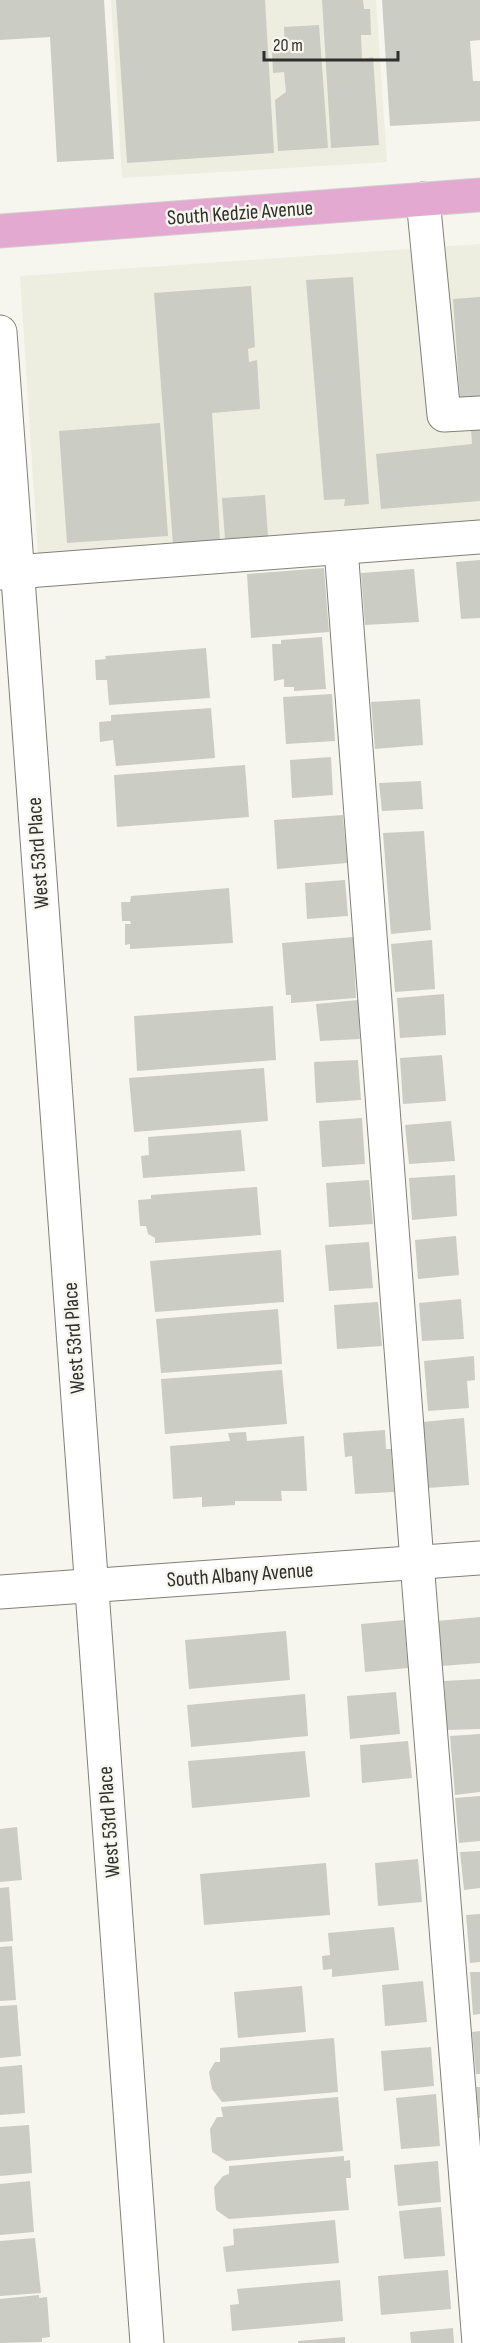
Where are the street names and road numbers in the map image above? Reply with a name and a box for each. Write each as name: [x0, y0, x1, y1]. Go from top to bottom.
street label: South Kedzie Avenue: [166, 195, 314, 231]
street label: West 53rd Place: [22, 796, 54, 910]
street label: West 53rd Place: [58, 1281, 90, 1395]
street label: South Albany Avenue: [166, 1557, 314, 1593]
street label: West 53rd Place: [93, 1765, 125, 1879]

